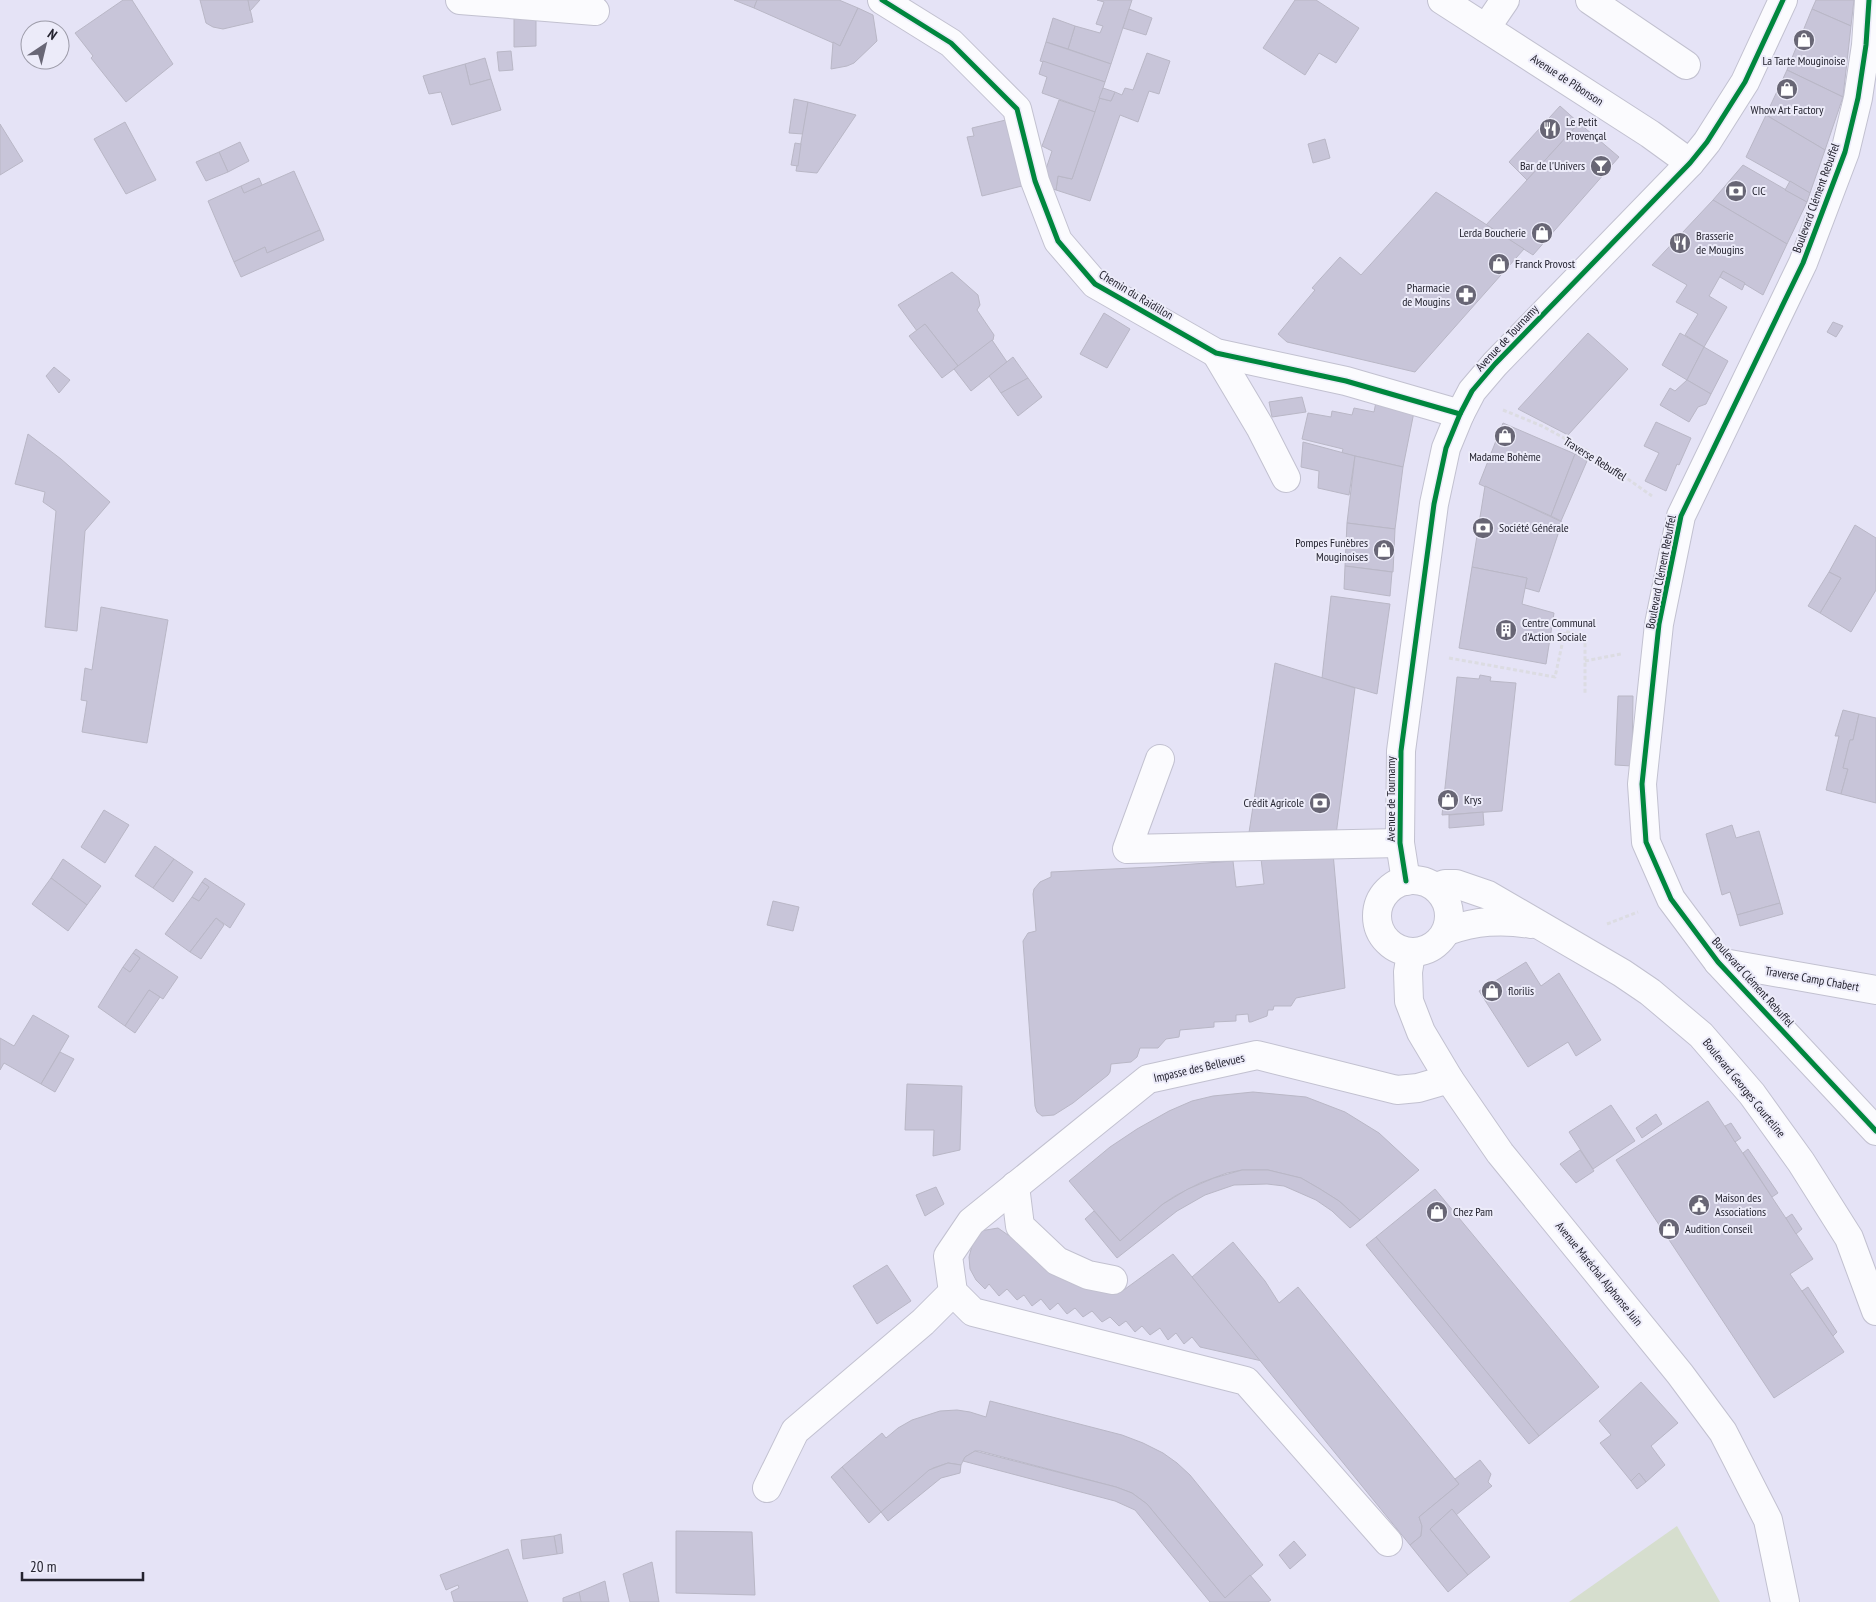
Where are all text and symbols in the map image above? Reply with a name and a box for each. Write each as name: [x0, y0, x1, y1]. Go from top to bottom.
north arrow: [20, 20, 70, 70]
text: N: [44, 25, 61, 44]
shop icon: La Tarte Mouginoise: [1792, 28, 1816, 52]
street label: Avenue de Pibonson: [1528, 50, 1606, 109]
place label: La Tarte Mouginoise: [1762, 53, 1846, 68]
shop icon: Whow Art Factory: [1775, 77, 1799, 101]
place label: Whow Art Factory: [1751, 102, 1824, 117]
place label: Le Petit Provençal: [1566, 114, 1606, 143]
restaurant icon: Le Petit Provençal: [1538, 117, 1562, 141]
street label: Boulevard Clément Rebuffel: [1789, 141, 1842, 255]
bar icon: Bar de l'Univers: [1589, 154, 1613, 178]
place label: Bar de l'Univers: [1520, 158, 1585, 173]
bank icon: CIC: [1724, 179, 1748, 203]
place label: CIC: [1752, 183, 1766, 198]
shop icon: Lerda Boucherie: [1530, 221, 1554, 245]
place label: Lerda Boucherie: [1459, 225, 1526, 240]
place label: Brasserie de Mougins: [1696, 228, 1744, 257]
restaurant icon: Brasserie de Mougins: [1668, 231, 1692, 255]
shop icon: Franck Provost: [1487, 252, 1511, 276]
place label: Franck Provost: [1515, 256, 1576, 271]
street label: Chemin du Raidillon: [1096, 267, 1176, 323]
place label: Pharmacie de Mougins: [1402, 280, 1450, 309]
pharmacy icon: Pharmacie de Mougins: [1454, 283, 1478, 307]
street label: Avenue de Tournamy: [1472, 301, 1542, 374]
shop icon: Madame Bohème: [1493, 424, 1517, 448]
street label: Traverse Rebuffel: [1561, 433, 1630, 484]
place label: Madame Bohème: [1469, 449, 1541, 464]
street label: Boulevard Clément Rebuffel: [1642, 513, 1679, 630]
bank icon: Société Générale: [1471, 516, 1495, 540]
place label: Société Générale: [1499, 520, 1569, 535]
place label: Pompes Funèbres Mouginoises: [1295, 535, 1368, 564]
shop icon: Pompes Funèbres Mouginoises: [1372, 538, 1396, 562]
place label: Centre Communal d'Action Sociale: [1522, 615, 1596, 644]
building icon: Centre Communal d'Action Sociale: [1494, 618, 1518, 642]
street label: Avenue de Tournamy: [1383, 756, 1398, 842]
shop icon: Krys: [1436, 788, 1460, 812]
bank icon: Crédit Agricole: [1308, 791, 1332, 815]
place label: Krys: [1464, 792, 1482, 807]
place label: Crédit Agricole: [1243, 795, 1304, 810]
street label: Boulevard Clément Rebuffel: [1709, 934, 1798, 1030]
street label: Traverse Camp Chabert: [1764, 963, 1861, 994]
shop icon: florilis: [1480, 979, 1504, 1003]
place label: florilis: [1508, 983, 1534, 998]
street label: Boulevard Georges Courteline: [1700, 1035, 1789, 1140]
street label: Impasse des Bellevues: [1152, 1050, 1246, 1085]
place label: Maison des Associations: [1715, 1190, 1766, 1219]
public building icon: Maison des Associations: [1687, 1193, 1711, 1217]
shop icon: Chez Pam: [1425, 1200, 1449, 1224]
place label: Chez Pam: [1453, 1204, 1493, 1219]
shop icon: Audition Conseil: [1657, 1217, 1681, 1241]
street label: Avenue Maréchal Alphonse Juin: [1553, 1219, 1646, 1329]
place label: Audition Conseil: [1685, 1221, 1753, 1236]
scale bar: [22, 1550, 144, 1582]
text: 20 m: [30, 1557, 56, 1576]

